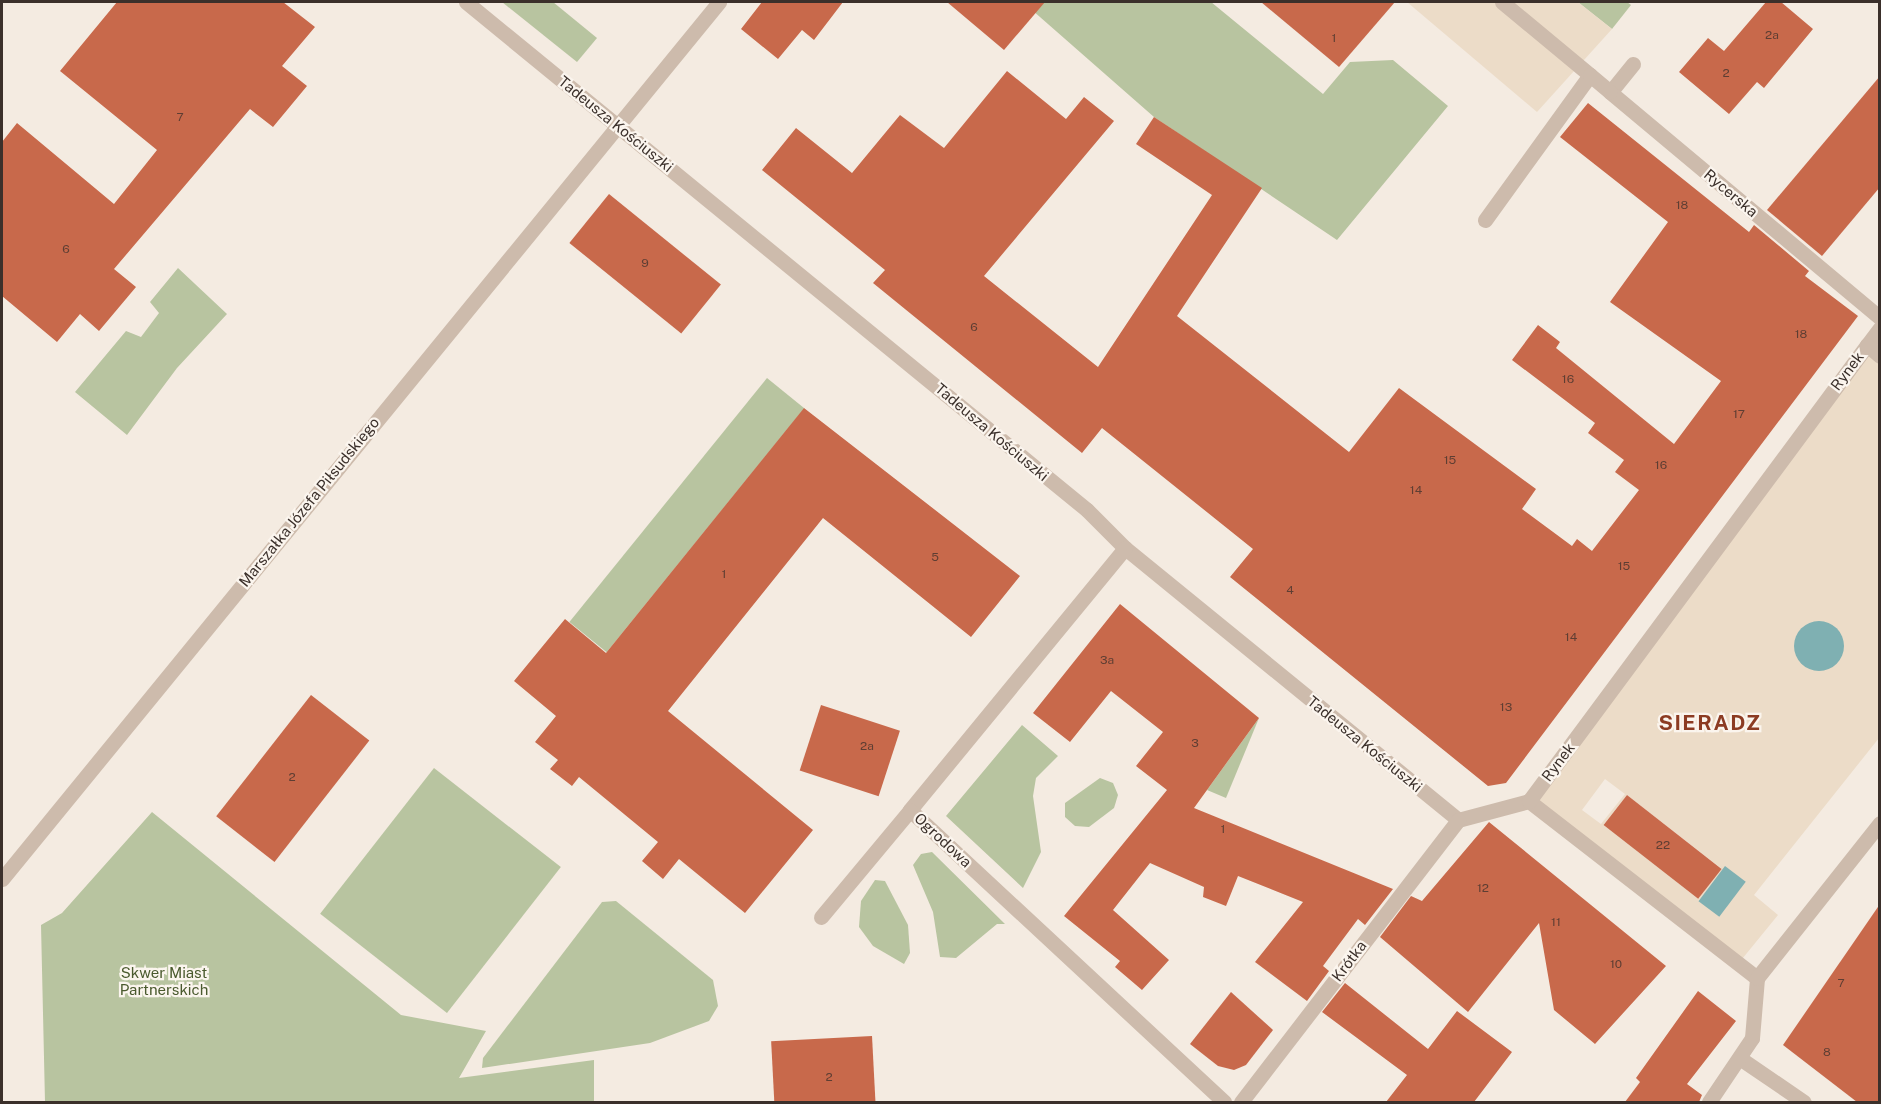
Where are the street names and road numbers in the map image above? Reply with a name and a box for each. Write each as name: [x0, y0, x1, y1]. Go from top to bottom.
street label: Tadeusza Kościuszki: [555, 72, 677, 176]
street label: Rycerska: [1700, 165, 1762, 221]
street label: Rynek: [1827, 348, 1867, 394]
street label: Tadeusza Kościuszki: [932, 379, 1052, 485]
street label: Marszałka Józefa Piłsudskiego: [235, 414, 383, 590]
street label: Tadeusza Kościuszki: [1304, 692, 1426, 796]
street label: Rynek: [1538, 739, 1578, 785]
street label: Ogrodowa: [911, 809, 975, 871]
street label: Krótka: [1328, 937, 1370, 985]

